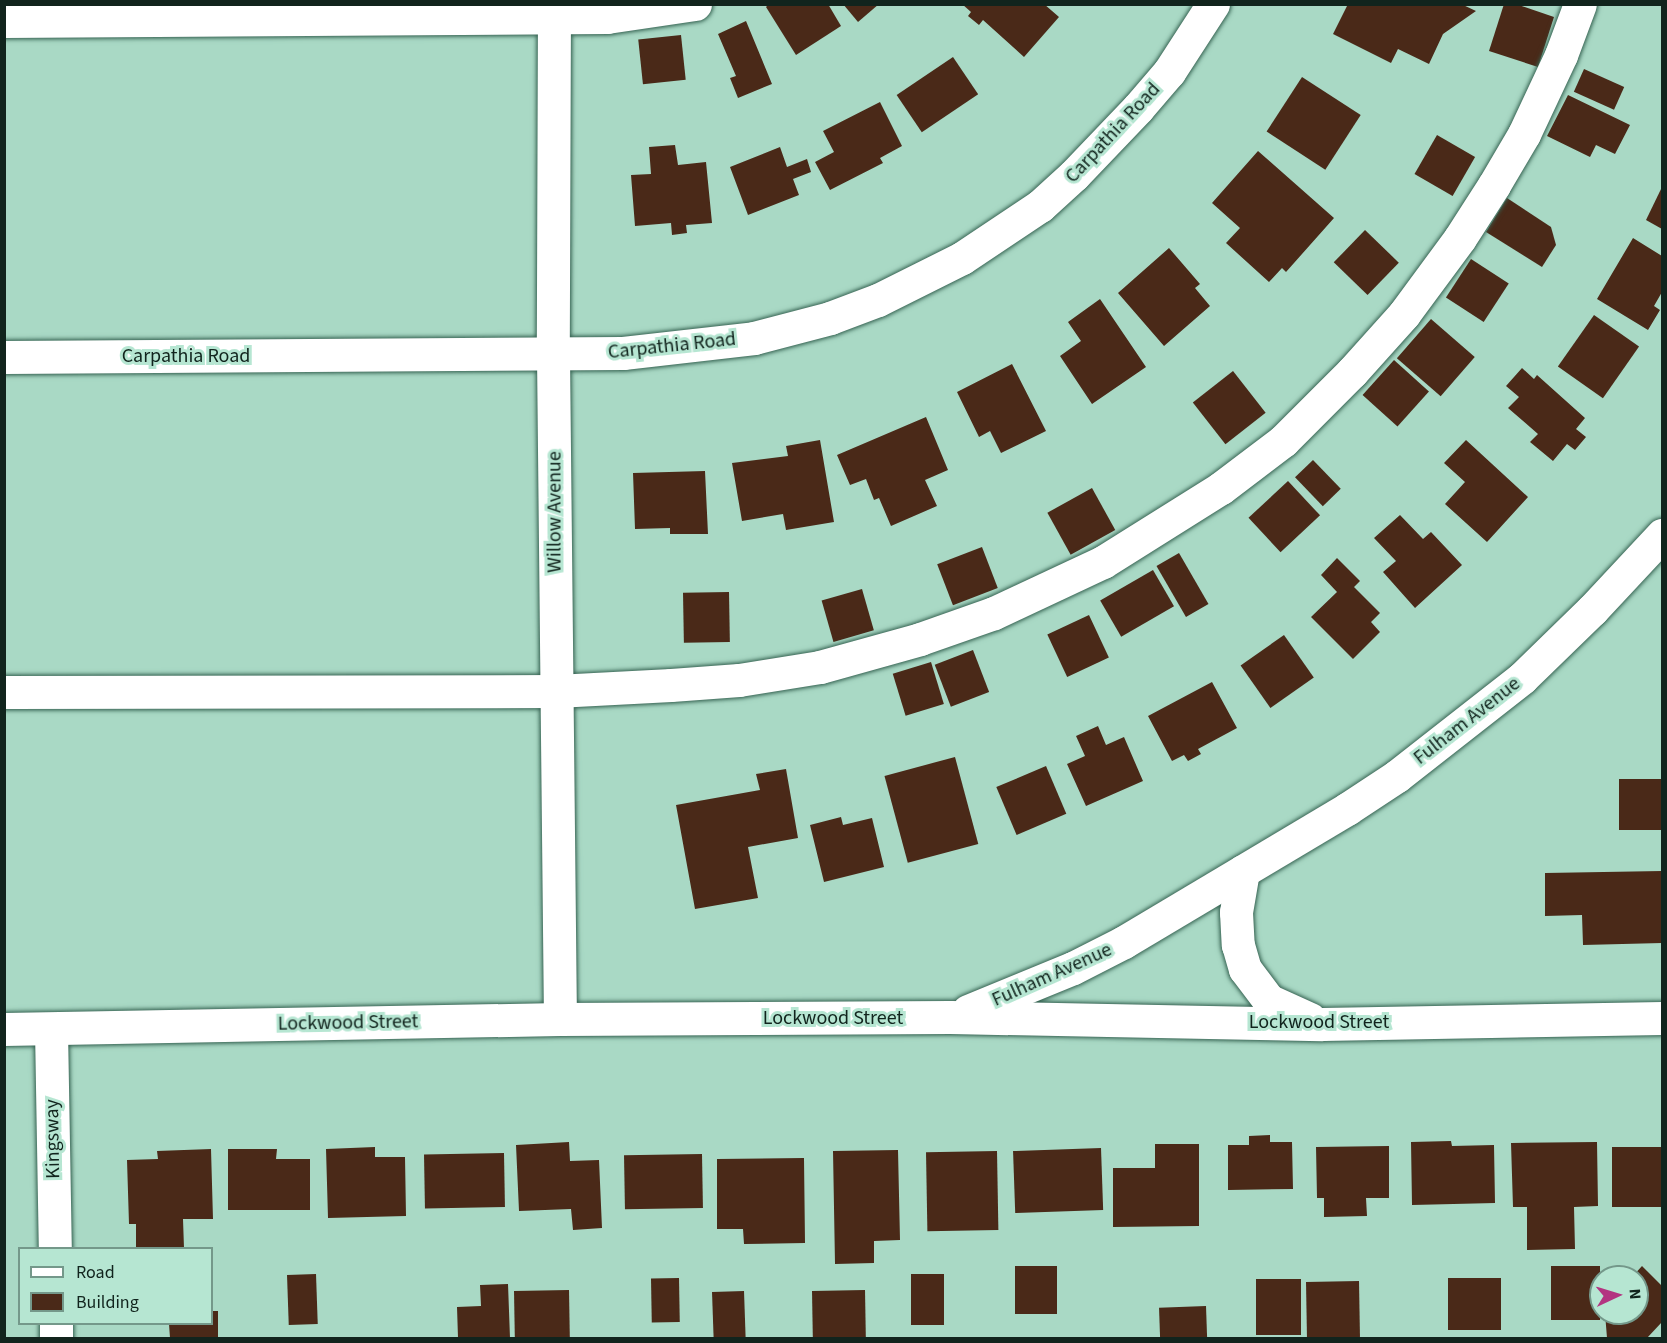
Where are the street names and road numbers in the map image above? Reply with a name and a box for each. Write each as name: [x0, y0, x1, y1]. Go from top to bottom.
street label: Carpathia Road: [1060, 78, 1166, 188]
street label: Carpathia Road: [607, 327, 737, 365]
street label: Carpathia Road: [122, 344, 250, 368]
street label: Willow Avenue: [543, 451, 567, 573]
street label: Fulham Avenue: [1409, 672, 1525, 770]
street label: Fulham Avenue: [988, 938, 1116, 1012]
street label: Lockwood Street: [763, 1006, 903, 1030]
street label: Lockwood Street: [278, 1010, 418, 1036]
street label: Lockwood Street: [1249, 1010, 1389, 1034]
street label: Kingsway: [40, 1099, 66, 1179]

